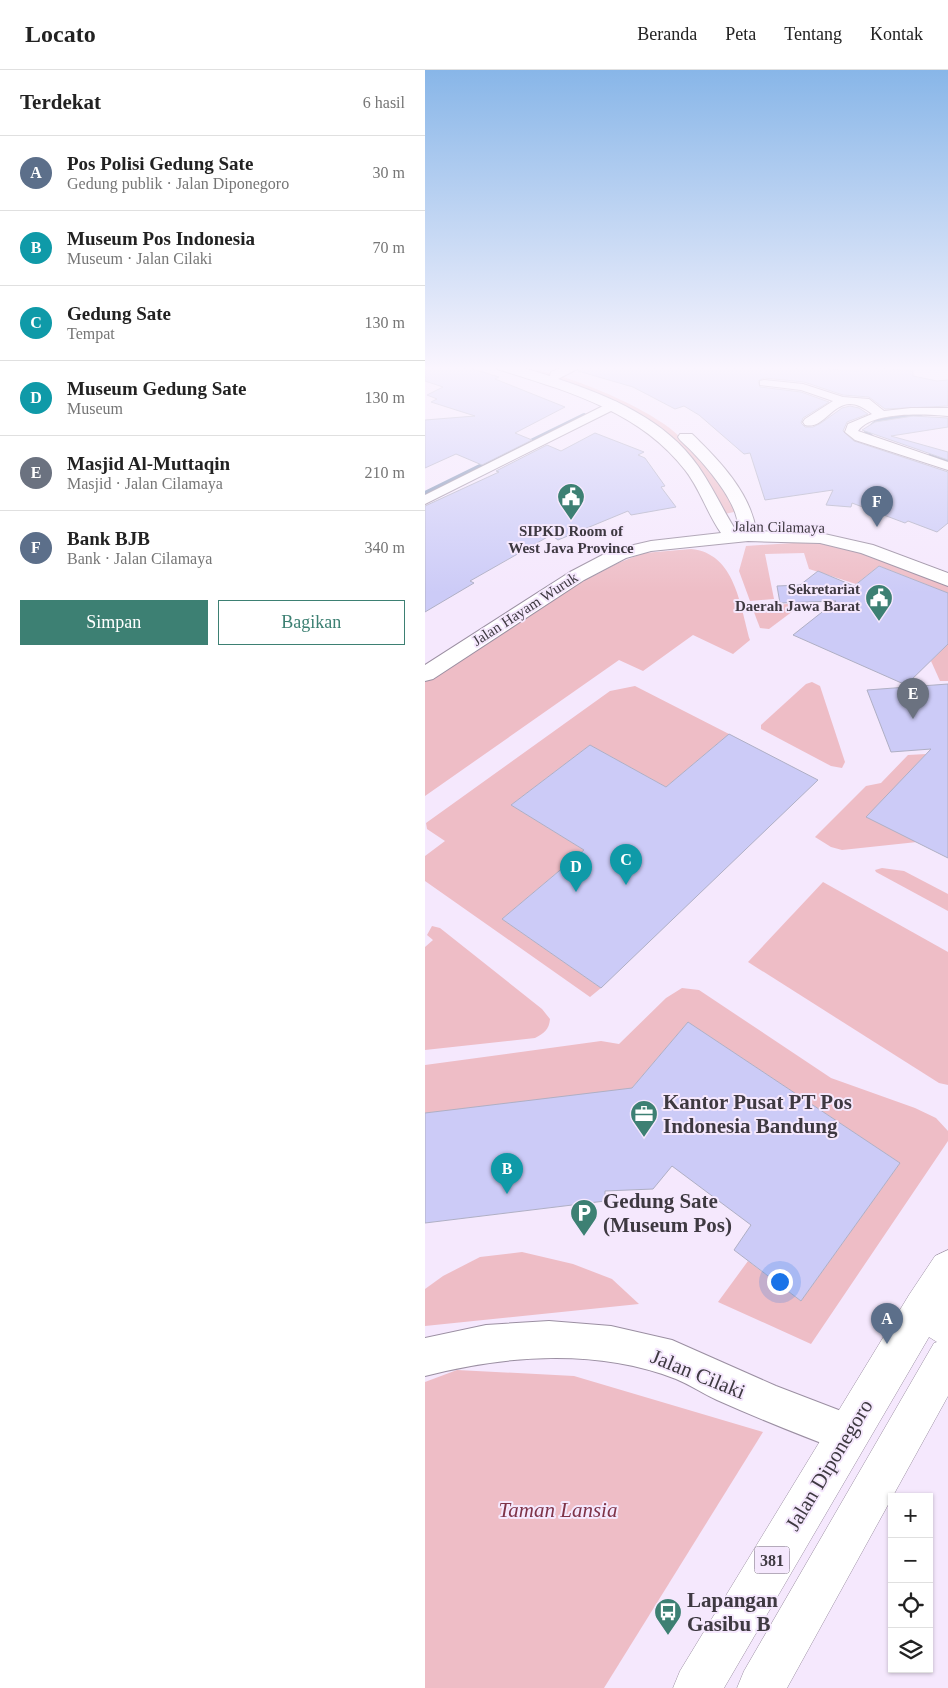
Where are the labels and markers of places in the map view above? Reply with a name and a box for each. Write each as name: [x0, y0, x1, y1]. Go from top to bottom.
public building icon: SIPKD Room of West Java Province: [556, 482, 586, 521]
pin: F: [861, 486, 893, 527]
place label: SIPKD Room of West Java Province: [508, 523, 634, 556]
place label: Sekretariat Daerah Jawa Barat: [735, 581, 860, 614]
public building icon: Sekretariat Daerah Jawa Barat: [864, 583, 894, 622]
pin: E: [897, 678, 929, 719]
pin: C: [610, 844, 642, 885]
pin: D: [560, 851, 592, 892]
place label: Kantor Pusat PT Pos Indonesia Bandung: [663, 1090, 852, 1138]
office icon: Kantor Pusat PT Pos Indonesia Bandung: [629, 1099, 659, 1138]
pin: B: [491, 1153, 523, 1194]
place label: Gedung Sate (Museum Pos): [603, 1189, 732, 1237]
parking icon: Gedung Sate (Museum Pos): [569, 1198, 599, 1237]
pin: A: [871, 1303, 903, 1344]
place label: Lapangan Gasibu B: [687, 1588, 778, 1636]
bus stop icon: Lapangan Gasibu B: [653, 1597, 683, 1636]

